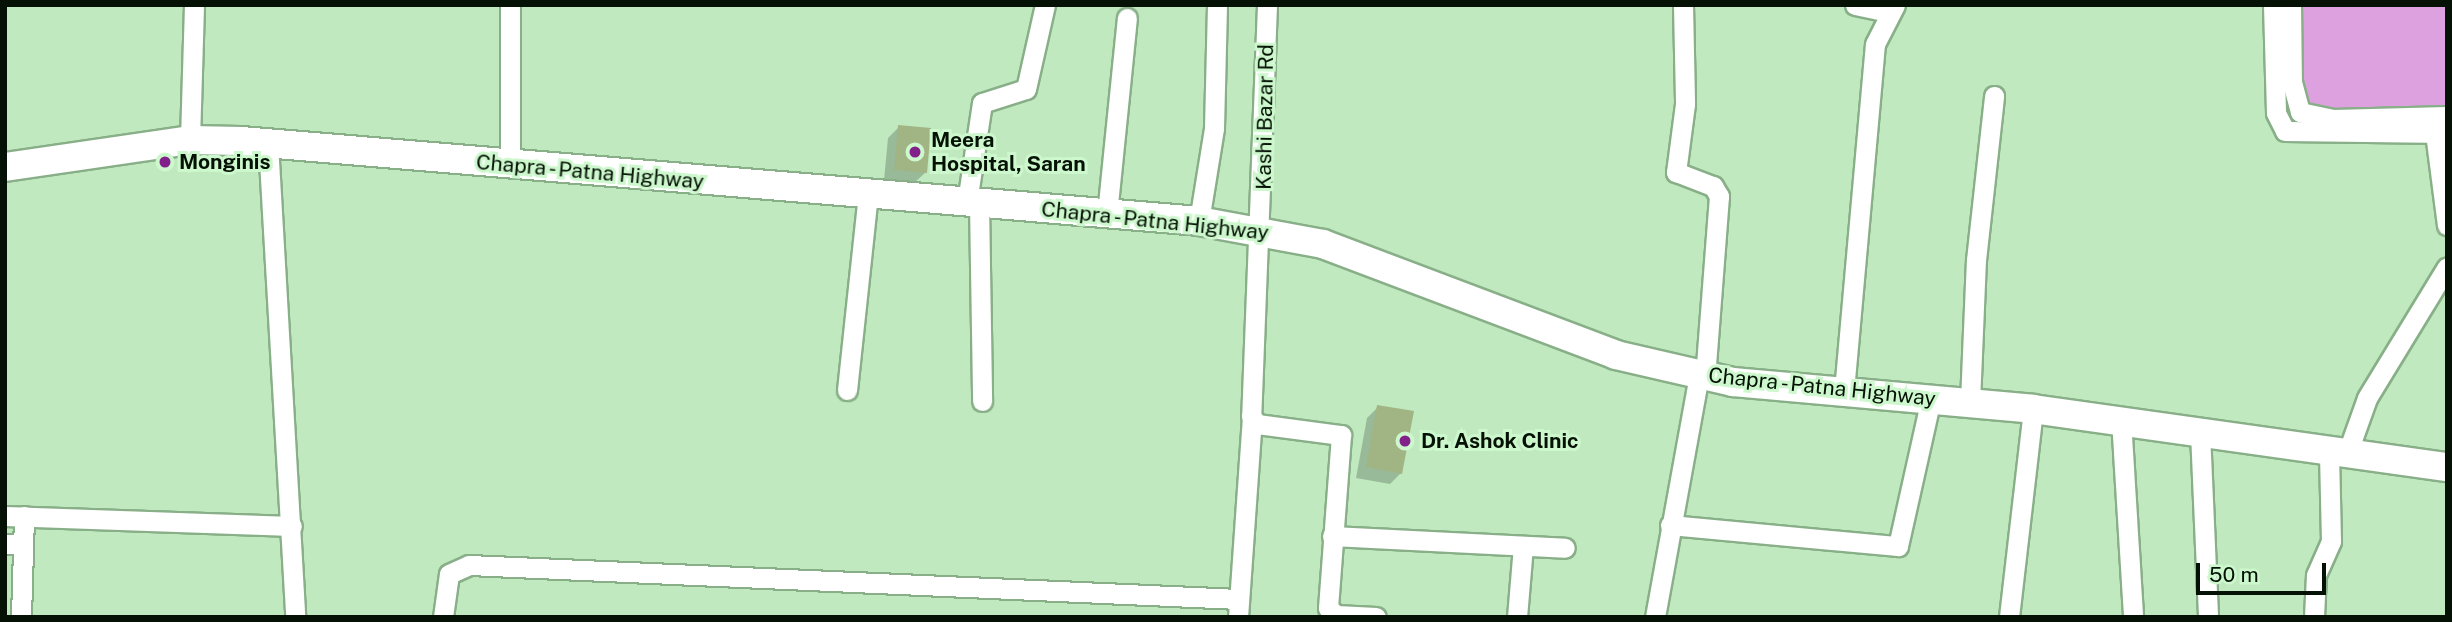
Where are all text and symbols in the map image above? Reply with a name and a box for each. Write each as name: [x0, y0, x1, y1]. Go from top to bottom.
street label: Kashi Bazar Rd: [1251, 44, 1279, 190]
place label: Meera Hospital, Saran: [931, 127, 1086, 177]
marker: Meera Hospital, Saran: [905, 142, 925, 162]
place label: Monginis: [179, 149, 271, 175]
street label: Chapra - Patna Highway: [472, 149, 708, 195]
marker: Monginis: [157, 154, 173, 170]
street label: Chapra - Patna Highway: [1037, 196, 1273, 246]
street label: Chapra - Patna Highway: [1704, 362, 1940, 412]
place label: Dr. Ashok Clinic: [1421, 428, 1579, 454]
marker: Dr. Ashok Clinic: [1395, 431, 1415, 451]
scale bar: [2200, 548, 2330, 592]
text: 50 m: [2209, 562, 2259, 587]

